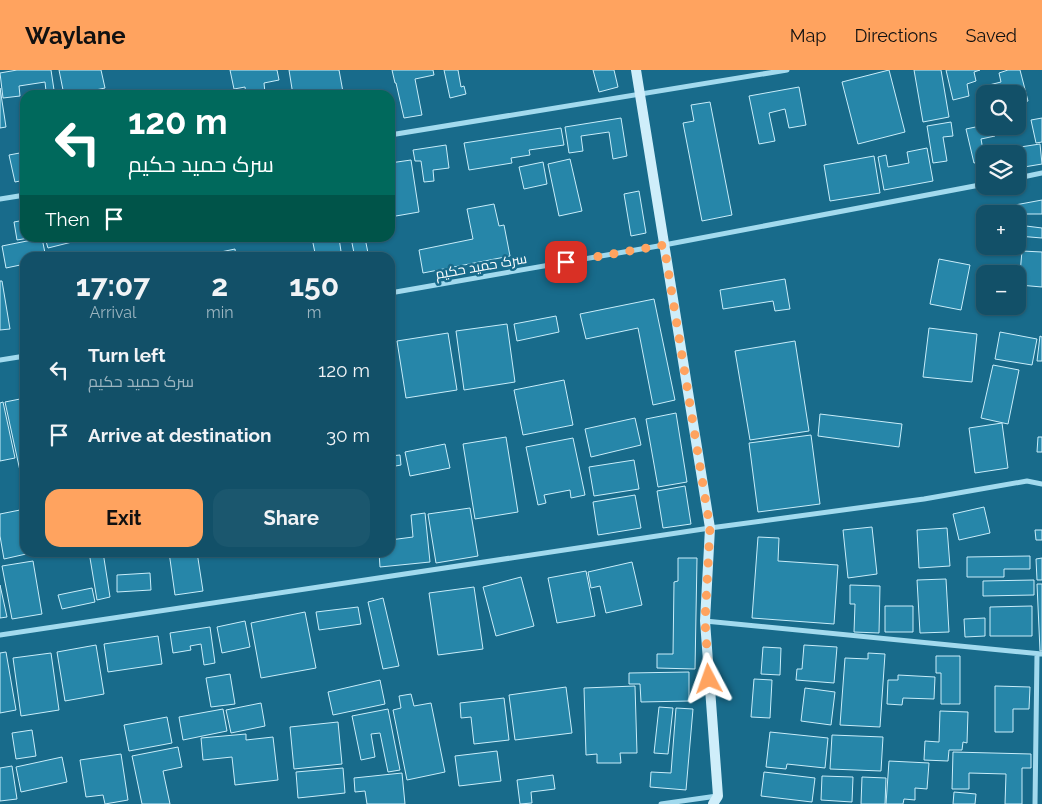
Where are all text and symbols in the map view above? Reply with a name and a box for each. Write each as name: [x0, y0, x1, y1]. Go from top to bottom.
text: Waylane: [25, 21, 126, 50]
text: Map: [790, 25, 826, 46]
text: Directions: [854, 25, 938, 46]
text: Saved: [966, 25, 1017, 46]
map controls: [976, 85, 1026, 315]
button: search: [976, 85, 1026, 135]
text: 120 m: [128, 101, 228, 142]
icon: left: [45, 110, 110, 175]
button: layers: [976, 145, 1026, 195]
text: سرک حمید حکیم: [128, 151, 274, 177]
icon: arrive: [100, 205, 128, 233]
button: +: [976, 205, 1026, 255]
text: Then: [45, 208, 90, 230]
pin: [545, 241, 587, 283]
icon: arrive: [552, 248, 580, 276]
street label: سرک حمید حکیم: [434, 250, 528, 284]
button: −: [976, 265, 1026, 315]
text: 17:07: [76, 268, 150, 303]
text: 2: [211, 268, 228, 303]
text: 150: [289, 268, 339, 303]
text: Arrival: [90, 303, 136, 322]
text: min: [206, 303, 233, 322]
text: m: [307, 303, 322, 322]
text: Turn left: [88, 344, 165, 366]
icon: left: [45, 356, 73, 384]
text: 120 m: [318, 359, 370, 381]
text: سرک حمید حکیم: [88, 372, 194, 391]
icon: arrive: [45, 421, 73, 449]
text: Arrive at destination: [88, 424, 272, 446]
text: 30 m: [326, 424, 370, 446]
button: Exit: [45, 489, 203, 547]
button: Share: [213, 489, 370, 547]
position arrow: [682, 652, 734, 704]

